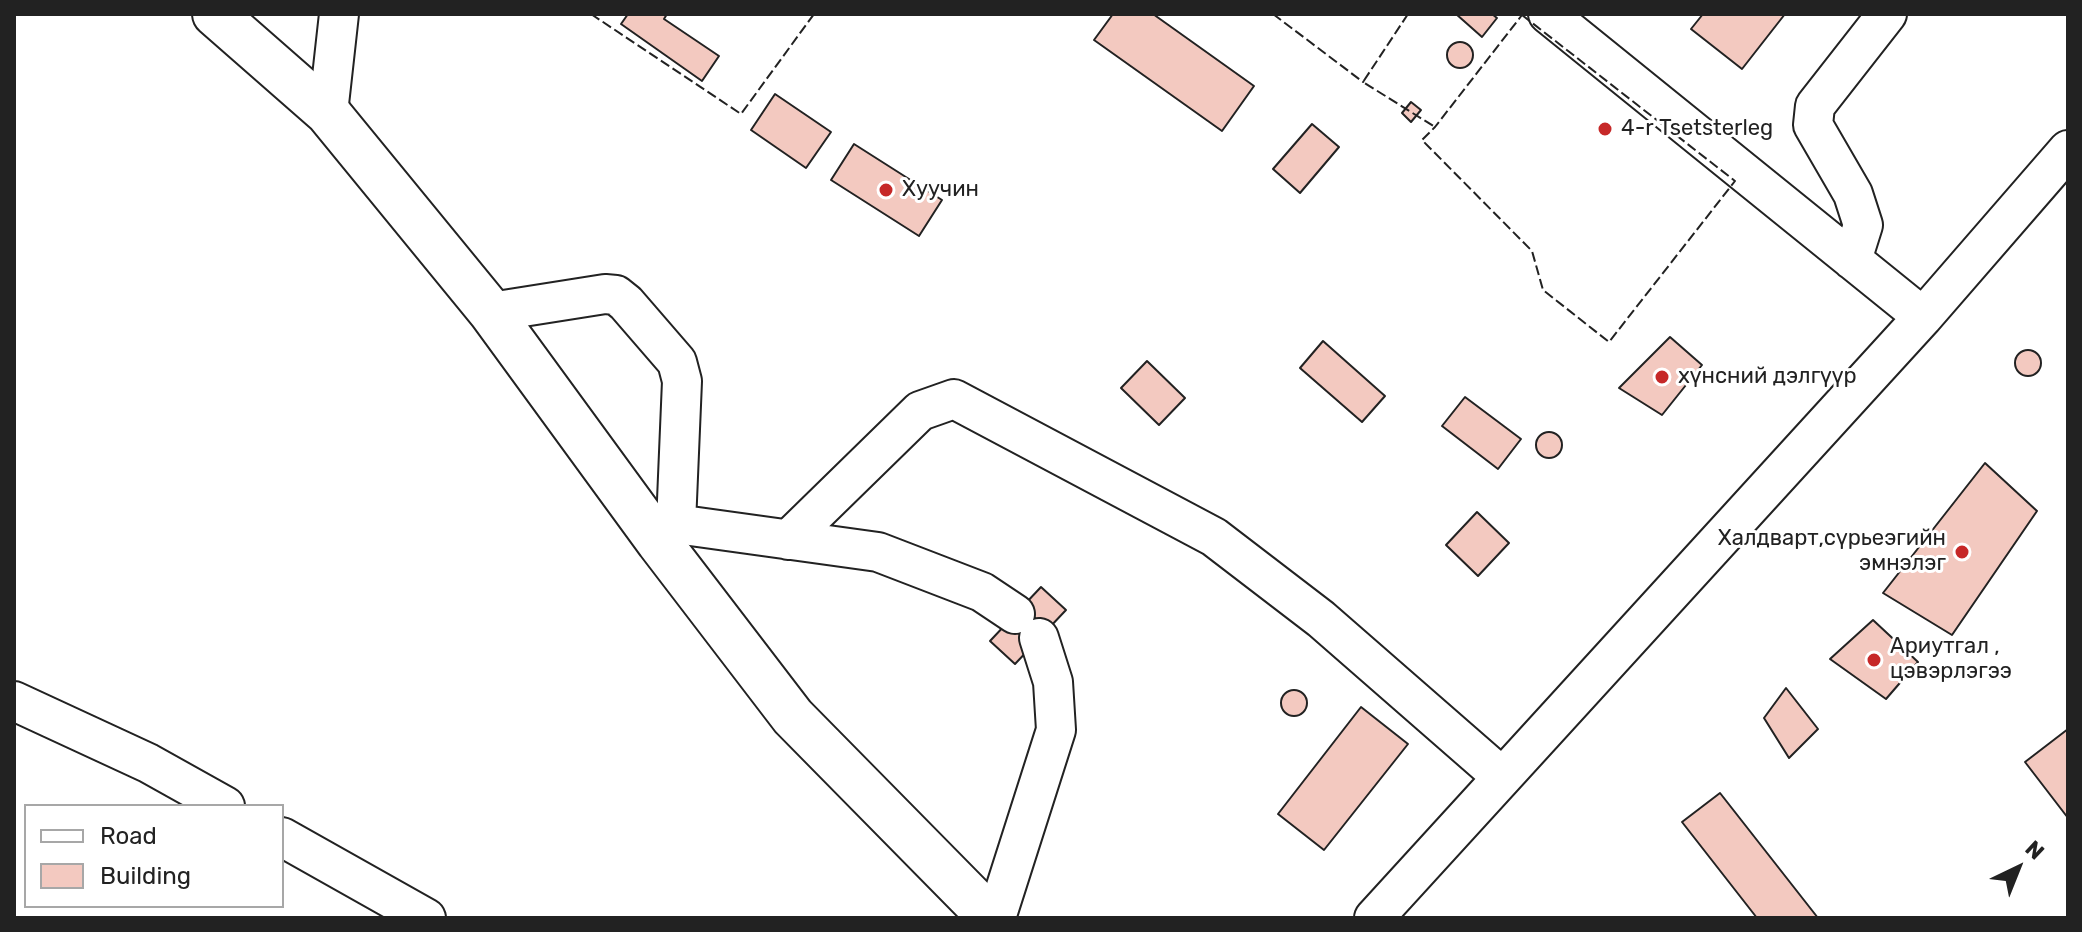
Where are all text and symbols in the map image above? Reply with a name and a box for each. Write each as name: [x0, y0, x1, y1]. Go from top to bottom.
place label: 4-r Tsetsterleg: [1621, 116, 1773, 142]
marker: 4-r Tsetsterleg: [1596, 120, 1614, 138]
place label: Хуучин: [902, 177, 979, 203]
marker: Хуучин: [877, 181, 895, 199]
place label: хүнсний дэлгүүр: [1678, 364, 1857, 390]
marker: хүнсний дэлгүүр: [1653, 368, 1671, 386]
place label: Халдварт,сүрьеэгийн эмнэлэг: [1718, 526, 1946, 578]
marker: Халдварт,сүрьеэгийн эмнэлэг: [1953, 543, 1971, 561]
place label: Ариутгал , цэвэрлэгээ: [1890, 634, 2012, 686]
marker: Ариутгал , цэвэрлэгээ: [1865, 651, 1883, 669]
legend: [24, 804, 284, 908]
text: Road: [100, 822, 157, 850]
north arrow: [1978, 828, 2058, 908]
text: N: [2020, 835, 2050, 865]
text: Building: [100, 862, 191, 890]

